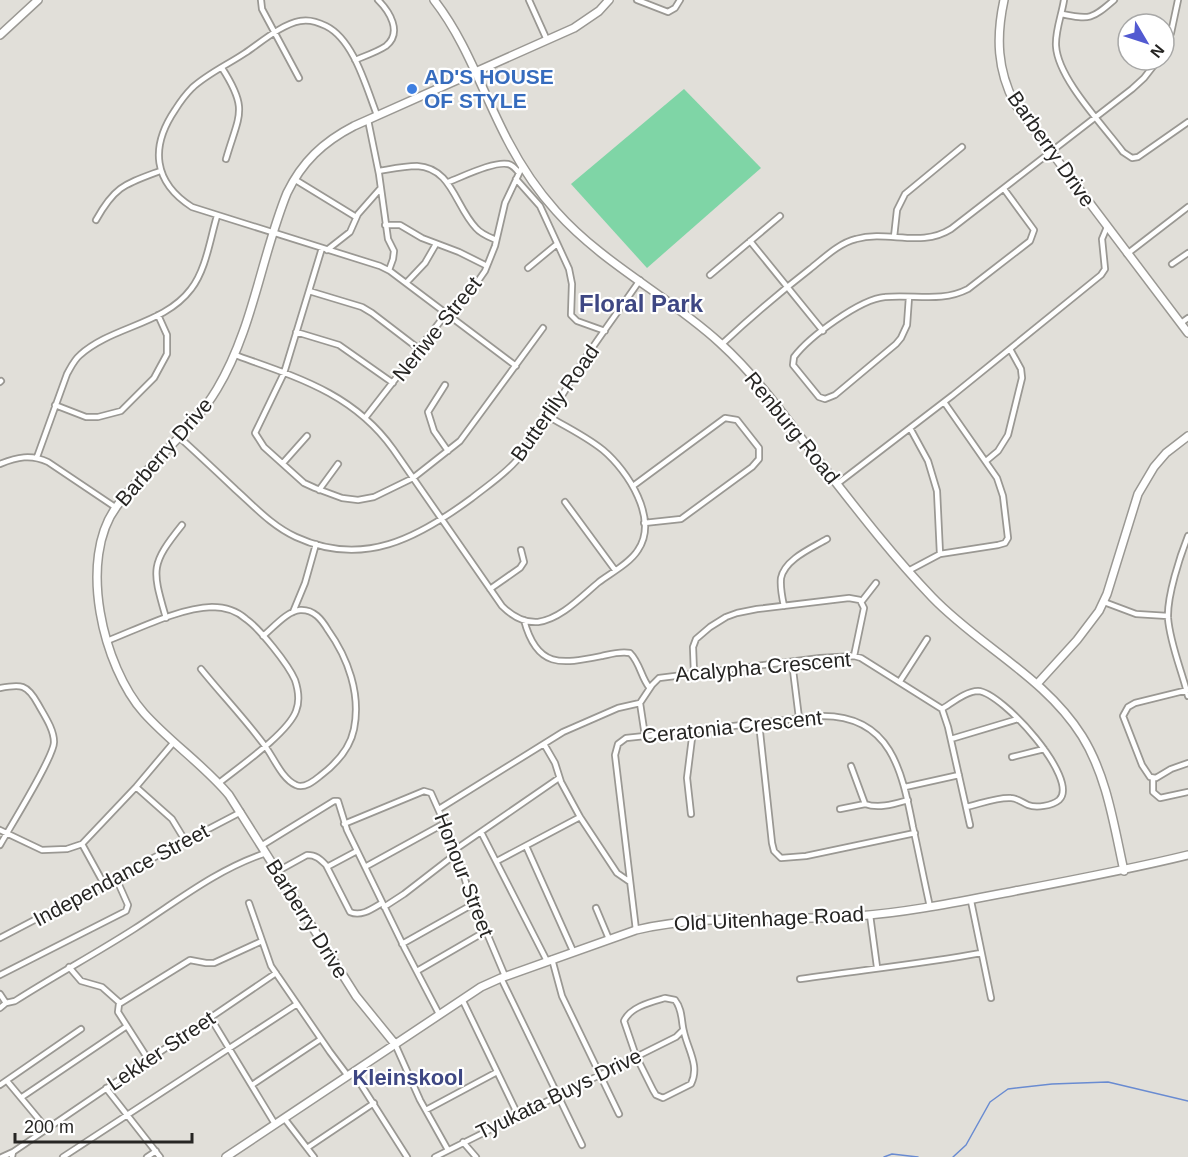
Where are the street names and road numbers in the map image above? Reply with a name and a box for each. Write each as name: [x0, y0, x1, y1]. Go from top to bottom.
street label: Barberry Drive: [1003, 87, 1100, 211]
street label: Neriwe Street: [388, 272, 486, 385]
street label: Butterlily Road: [506, 340, 603, 465]
street label: Renburg Road: [740, 367, 844, 488]
street label: Barberry Drive: [111, 393, 217, 510]
street label: Acalypha Crescent: [674, 647, 852, 686]
street label: Ceratonia Crescent: [641, 706, 823, 747]
street label: Honour Street: [430, 810, 499, 940]
street label: Independance Street: [29, 819, 212, 930]
street label: Barberry Drive: [262, 855, 353, 982]
street label: Old Uitenhage Road: [673, 902, 865, 935]
street label: Lekker Street: [103, 1006, 219, 1095]
street label: Tyukata Buys Drive: [472, 1044, 645, 1144]

